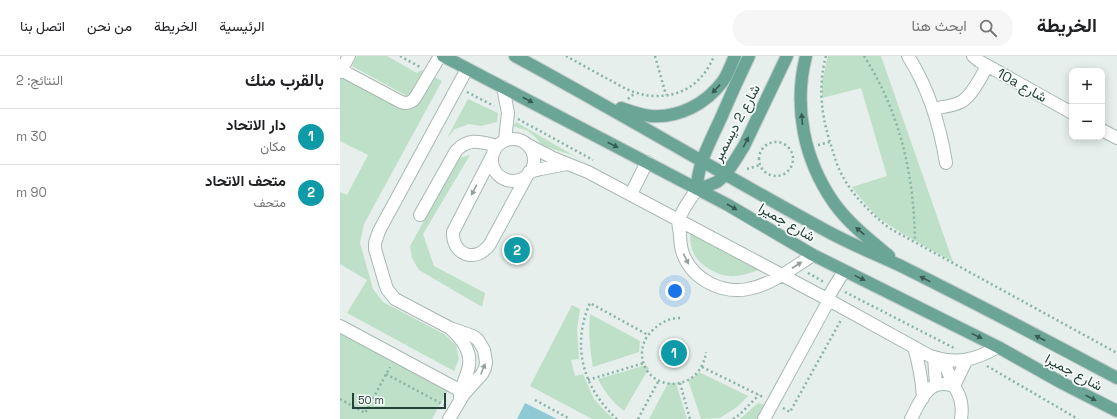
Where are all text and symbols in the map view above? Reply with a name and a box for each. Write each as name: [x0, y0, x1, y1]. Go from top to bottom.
search box: [733, 10, 1013, 46]
text: الخريطة: [1037, 13, 1097, 38]
text: ابحث هنا: [912, 16, 967, 35]
text: اتصل بنا: [20, 17, 65, 35]
text: من نحن: [87, 17, 132, 35]
text: الخريطة: [154, 17, 197, 35]
text: الرئيسية: [219, 17, 264, 35]
icon: search: [977, 17, 999, 39]
street label: 10a شارع: [993, 64, 1050, 108]
map controls: [1069, 68, 1105, 140]
button: +: [1069, 68, 1105, 104]
text: بالقرب منك: [245, 69, 324, 91]
text: النتائج: 2: [16, 72, 63, 89]
street label: شارع 2 ديسمبر: [708, 81, 766, 167]
one-way arrow: [711, 84, 720, 95]
one-way arrow: [522, 96, 533, 103]
button: −: [1069, 104, 1105, 140]
one-way arrow: [798, 113, 805, 125]
text: دار الاتحاد: [226, 115, 286, 134]
text: 30 m: [16, 128, 47, 145]
text: 1: [308, 128, 314, 145]
one-way arrow: [743, 136, 749, 148]
text: مكان: [260, 138, 286, 155]
one-way arrow: [607, 142, 619, 148]
text: متحف الاتحاد: [205, 171, 286, 190]
text: 90 m: [16, 184, 47, 201]
text: 2: [307, 184, 315, 201]
one-way arrow: [470, 185, 477, 196]
text: متحف: [253, 194, 286, 211]
street label: شارع جميرا: [754, 199, 819, 247]
one-way arrow: [726, 204, 737, 211]
one-way arrow: [855, 227, 866, 236]
pin: 2: [504, 235, 530, 265]
one-way arrow: [683, 253, 689, 264]
one-way arrow: [792, 261, 803, 269]
one-way arrow: [854, 275, 866, 282]
one-way arrow: [919, 275, 931, 282]
your location: [665, 281, 685, 301]
one-way arrow: [971, 333, 982, 339]
one-way arrow: [1035, 335, 1046, 341]
pin: 1: [661, 338, 687, 368]
street label: شارع جميرا: [1041, 349, 1106, 396]
one-way arrow: [480, 363, 487, 375]
scale bar: [352, 391, 446, 410]
text: 50 m: [358, 393, 384, 407]
one-way arrow: [1085, 395, 1097, 401]

